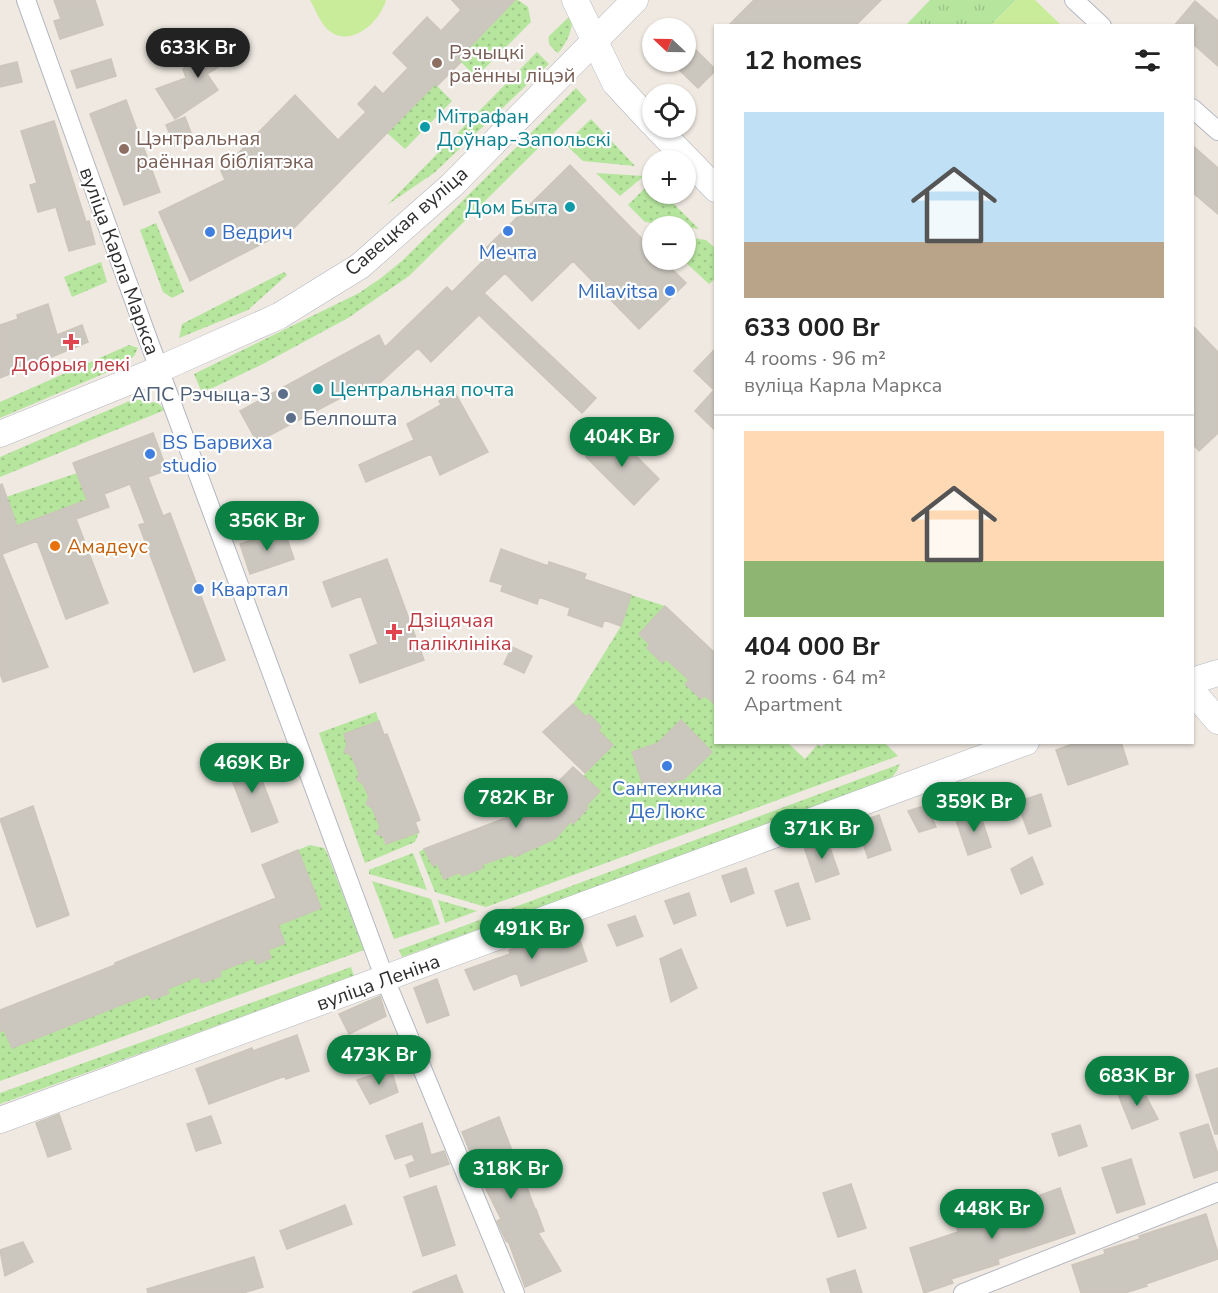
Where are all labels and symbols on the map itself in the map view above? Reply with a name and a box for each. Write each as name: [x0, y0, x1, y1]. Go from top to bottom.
north arrow: [642, 18, 696, 72]
pin: 633K Br: [143, 28, 253, 79]
place label: Рэчыцкі раённы ліцэй: [449, 39, 575, 89]
marker: Рэчыцкі раённы ліцэй: [430, 56, 444, 70]
place label: Мітрафан Доўнар-Запольскі: [437, 103, 611, 153]
marker: Мітрафан Доўнар-Запольскі: [418, 120, 432, 134]
place label: Цэнтральная раённая бібліятэка: [136, 125, 314, 175]
marker: Цэнтральная раённая бібліятэка: [117, 142, 131, 156]
street label: Савецкая вуліца: [339, 160, 474, 282]
street label: вуліца Карла Маркса: [73, 163, 166, 359]
place label: Дом Быта: [465, 194, 558, 221]
marker: Дом Быта: [563, 200, 577, 214]
place label: Ведрич: [222, 219, 293, 246]
marker: Мечта: [501, 224, 515, 238]
marker: Ведрич: [203, 225, 217, 239]
place label: Мечта: [479, 239, 537, 266]
place label: Milavitsa: [578, 278, 658, 305]
marker: Milavitsa: [663, 284, 677, 298]
marker: Добрыя лекі: [64, 335, 78, 349]
place label: Добрыя лекі: [12, 351, 130, 378]
place label: Центральная почта: [330, 376, 514, 403]
place label: АПС Рэчыца-3: [131, 381, 271, 408]
marker: Центральная почта: [311, 382, 325, 396]
marker: АПС Рэчыца-3: [276, 387, 290, 401]
place label: Белпошта: [303, 405, 397, 432]
marker: Белпошта: [284, 411, 298, 425]
pin: 404K Br: [567, 417, 677, 468]
place label: BS Барвиха studio: [162, 429, 273, 479]
marker: BS Барвиха studio: [143, 447, 157, 461]
pin: 356K Br: [212, 501, 322, 552]
place label: Амадеус: [67, 533, 148, 560]
marker: Амадеус: [48, 539, 62, 553]
place label: Квартал: [211, 576, 289, 603]
marker: Квартал: [192, 582, 206, 596]
place label: Дзіцячая паліклініка: [408, 607, 512, 657]
marker: Дзіцячая паліклініка: [385, 623, 403, 641]
pin: 469K Br: [197, 743, 307, 794]
marker: Сантехника ДеЛюкс: [660, 759, 674, 773]
place label: Сантехника ДеЛюкс: [612, 775, 722, 825]
pin: 782K Br: [461, 778, 571, 829]
pin: 359K Br: [919, 782, 1029, 833]
pin: 371K Br: [767, 809, 877, 860]
pin: 491K Br: [477, 909, 587, 960]
street label: вуліца Леніна: [313, 948, 444, 1017]
pin: 473K Br: [324, 1035, 434, 1086]
pin: 683K Br: [1082, 1056, 1192, 1107]
pin: 318K Br: [456, 1149, 566, 1200]
pin: 448K Br: [937, 1189, 1047, 1240]

